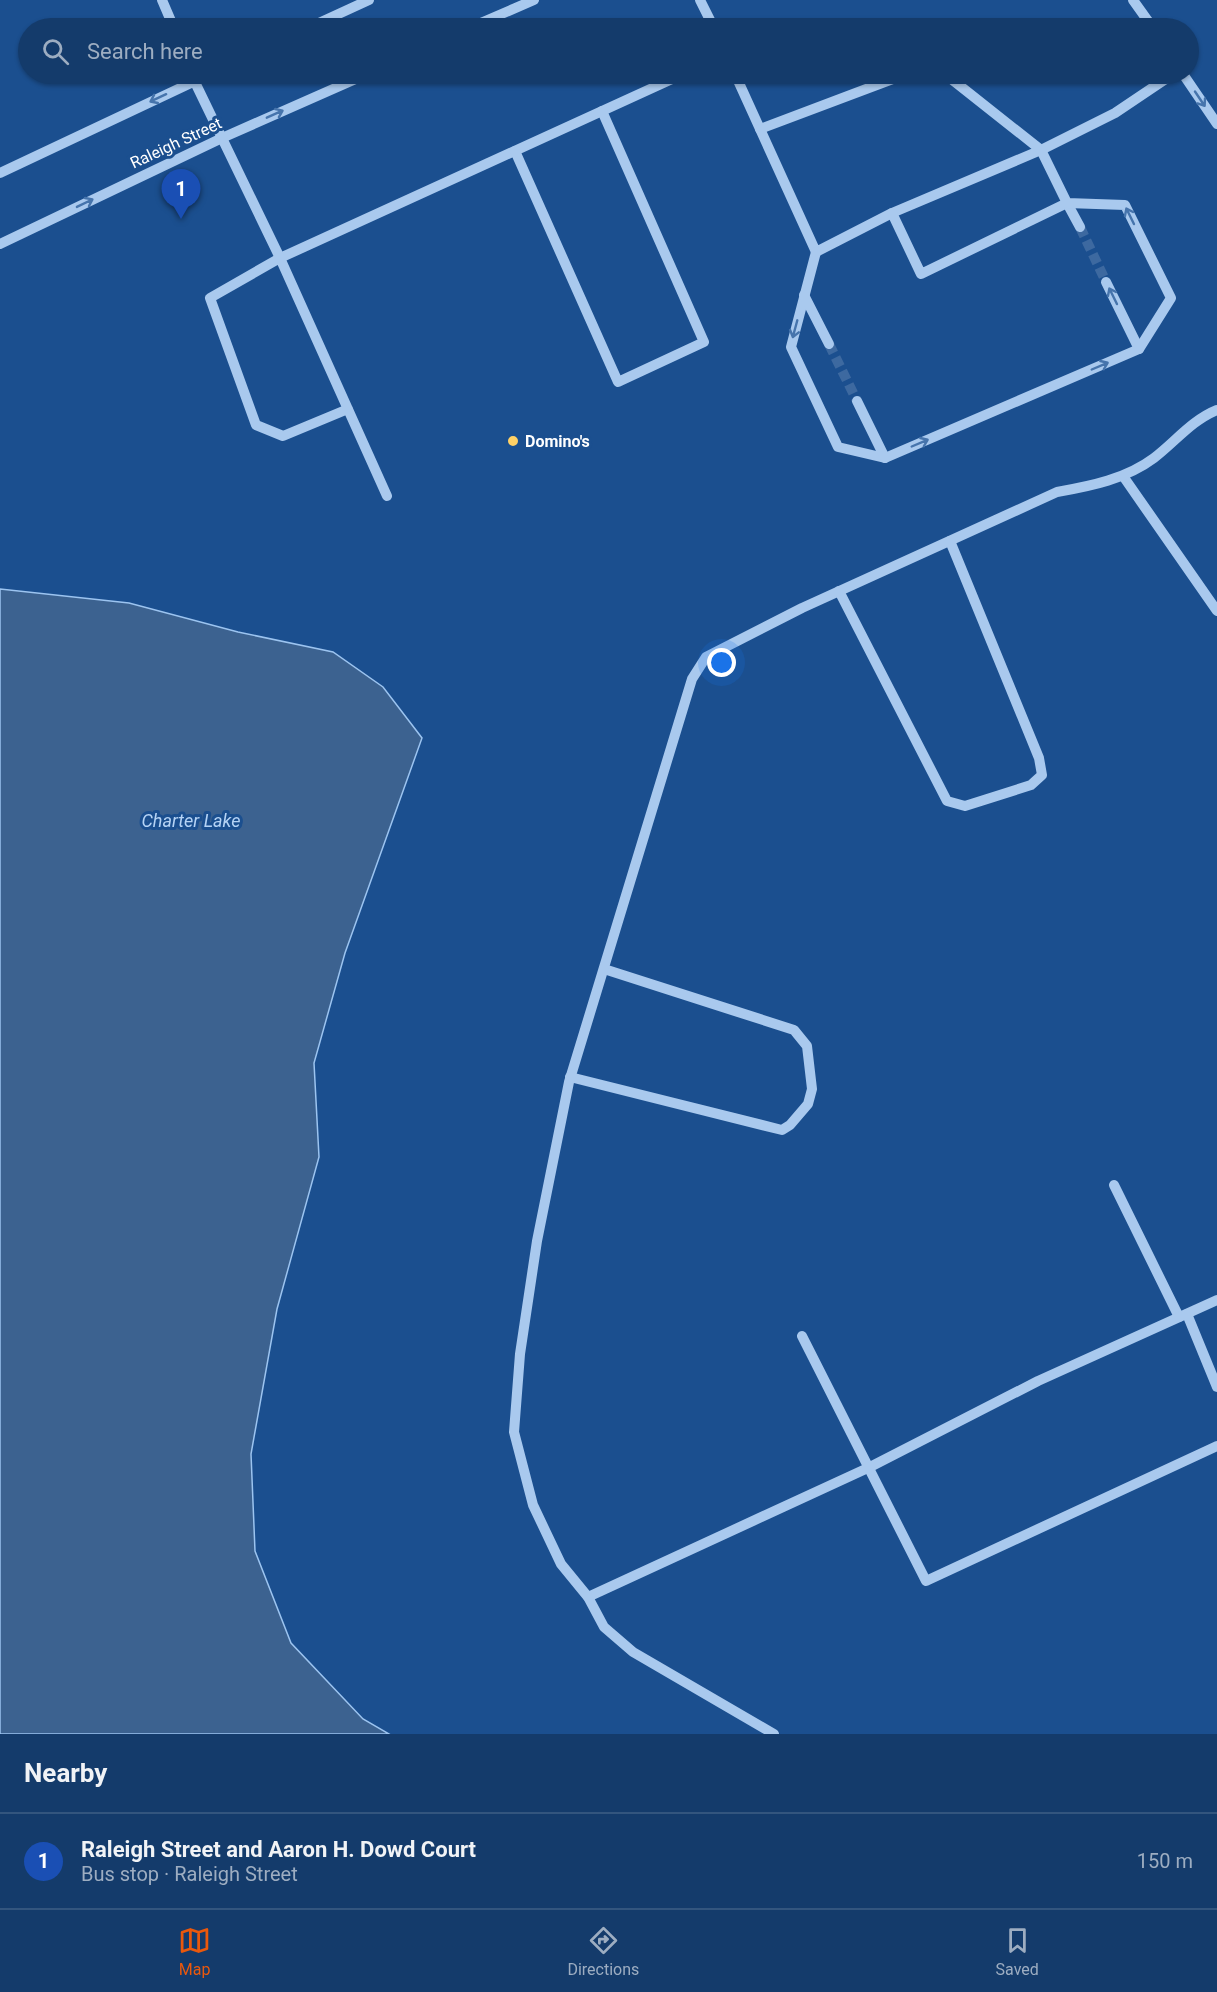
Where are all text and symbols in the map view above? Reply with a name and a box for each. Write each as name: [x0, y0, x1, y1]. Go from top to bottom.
search box: [18, 18, 1199, 84]
icon: search: [39, 35, 72, 68]
text: Search here: [87, 39, 203, 64]
one-way arrow: [1194, 90, 1206, 106]
one-way arrow: [149, 93, 167, 105]
one-way arrow: [266, 108, 284, 119]
street label: Raleigh Street: [127, 114, 225, 172]
pin: 1: [162, 170, 201, 219]
one-way arrow: [75, 197, 93, 209]
one-way arrow: [1124, 207, 1135, 225]
one-way arrow: [1107, 288, 1118, 306]
one-way arrow: [789, 319, 801, 338]
one-way arrow: [1090, 360, 1108, 371]
place label: Domino's: [525, 432, 590, 451]
marker: Domino's: [506, 434, 520, 448]
one-way arrow: [911, 436, 929, 448]
your location: [707, 648, 736, 677]
water label: Charter Lake: [142, 810, 240, 831]
text: Nearby: [24, 1758, 107, 1788]
text: Raleigh Street and Aaron H. Dowd Court: [81, 1837, 476, 1862]
text: 1: [38, 1849, 49, 1873]
text: 150 m: [1137, 1849, 1193, 1873]
text: Bus stop · Raleigh Street: [81, 1862, 298, 1886]
tab: Map: [178, 1924, 211, 1979]
tab: Directions: [567, 1924, 639, 1979]
tab: Saved: [996, 1924, 1039, 1979]

